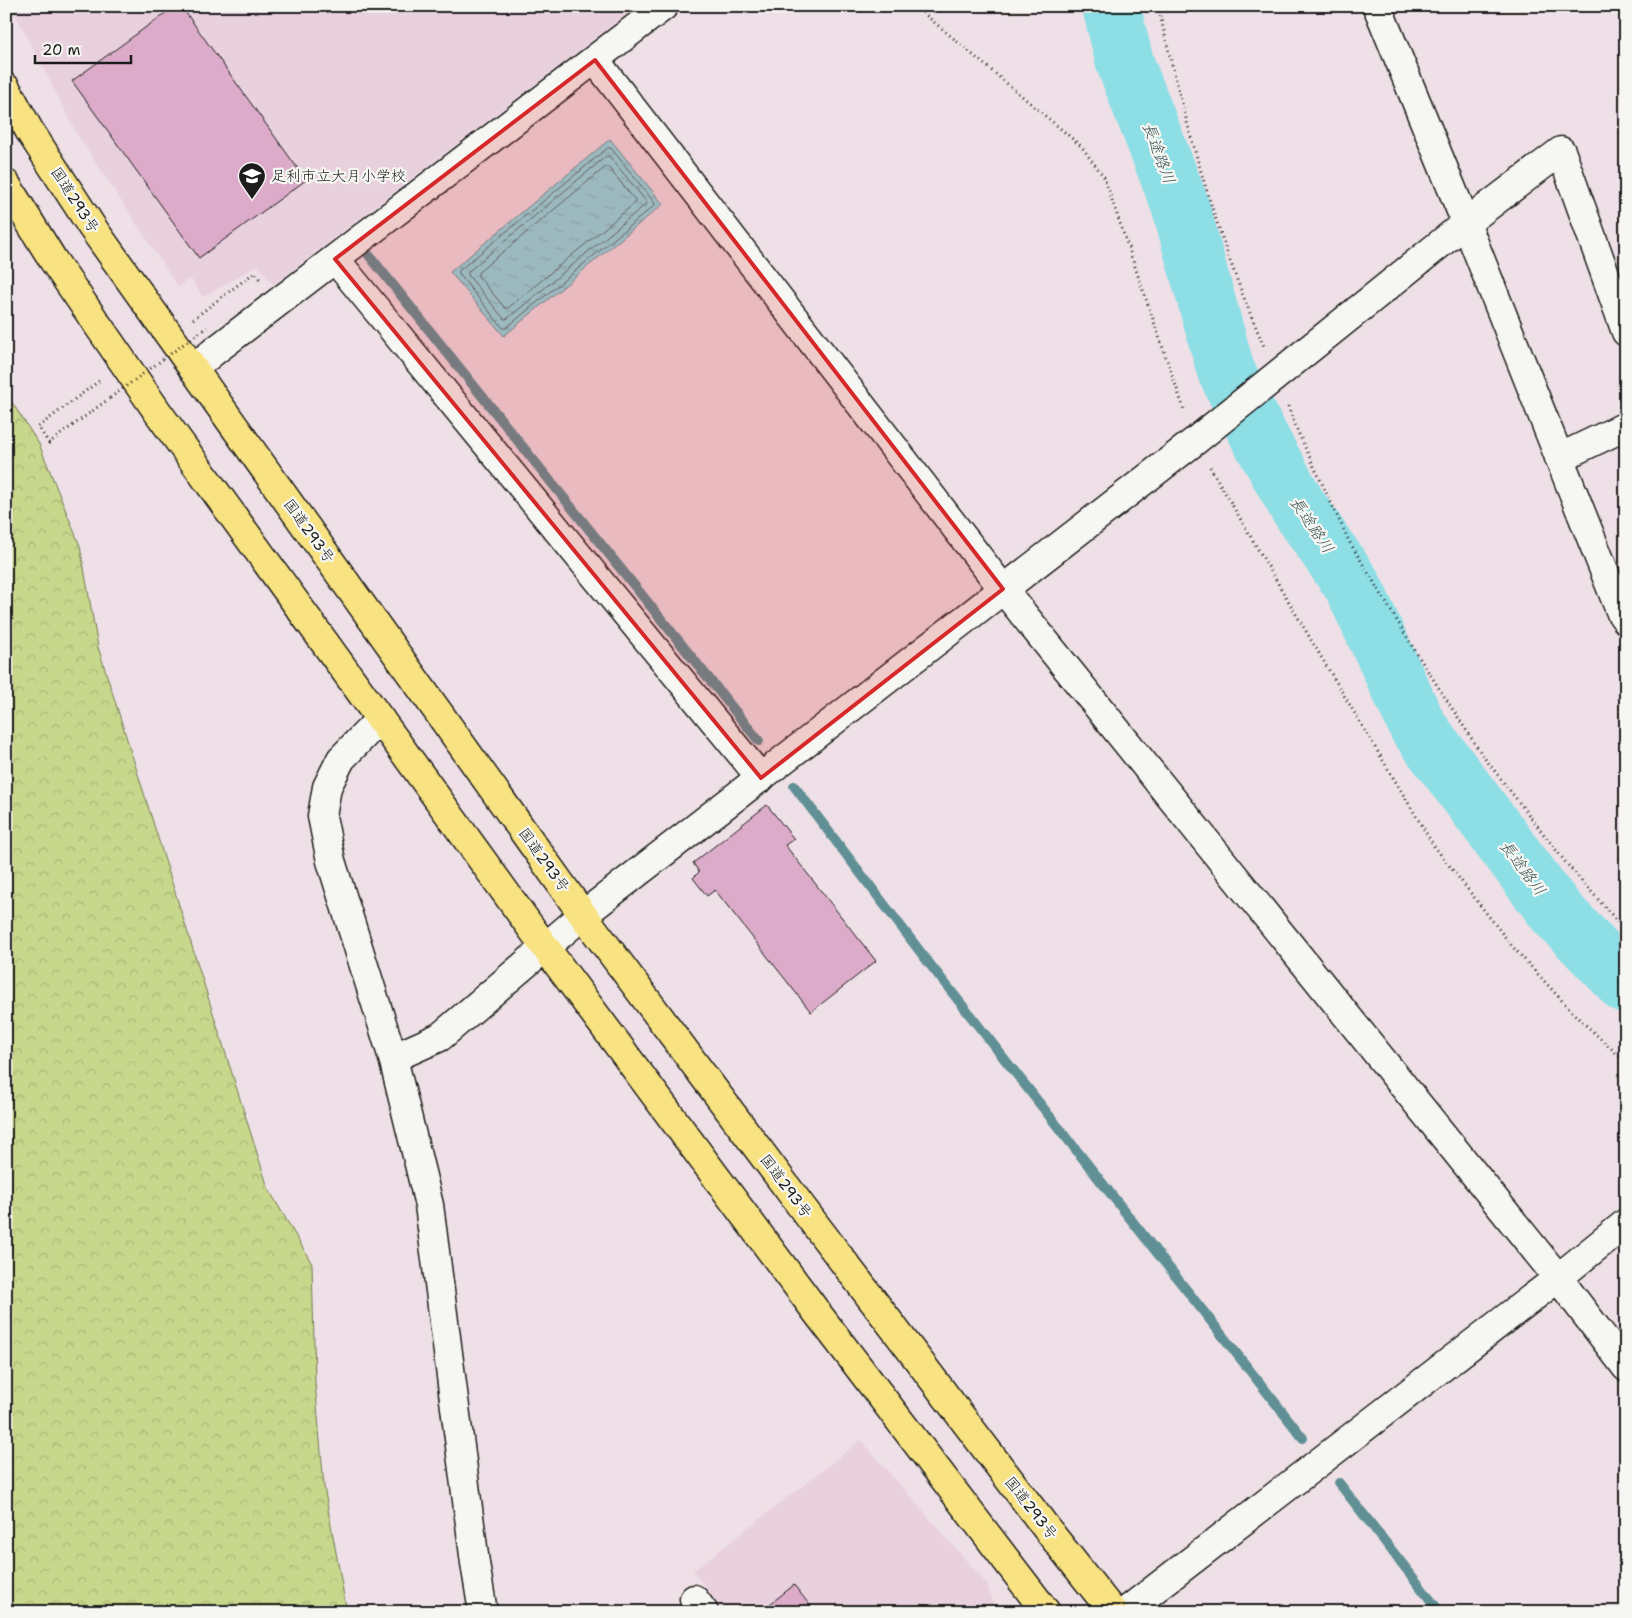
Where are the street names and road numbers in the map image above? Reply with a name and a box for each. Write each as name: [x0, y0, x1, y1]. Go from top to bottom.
street label: 国道293号: [46, 163, 104, 237]
street label: 国道293号: [279, 495, 339, 567]
street label: 国道293号: [514, 824, 574, 896]
street label: 国道293号: [755, 1150, 817, 1222]
street label: 国道293号: [1000, 1472, 1062, 1544]

